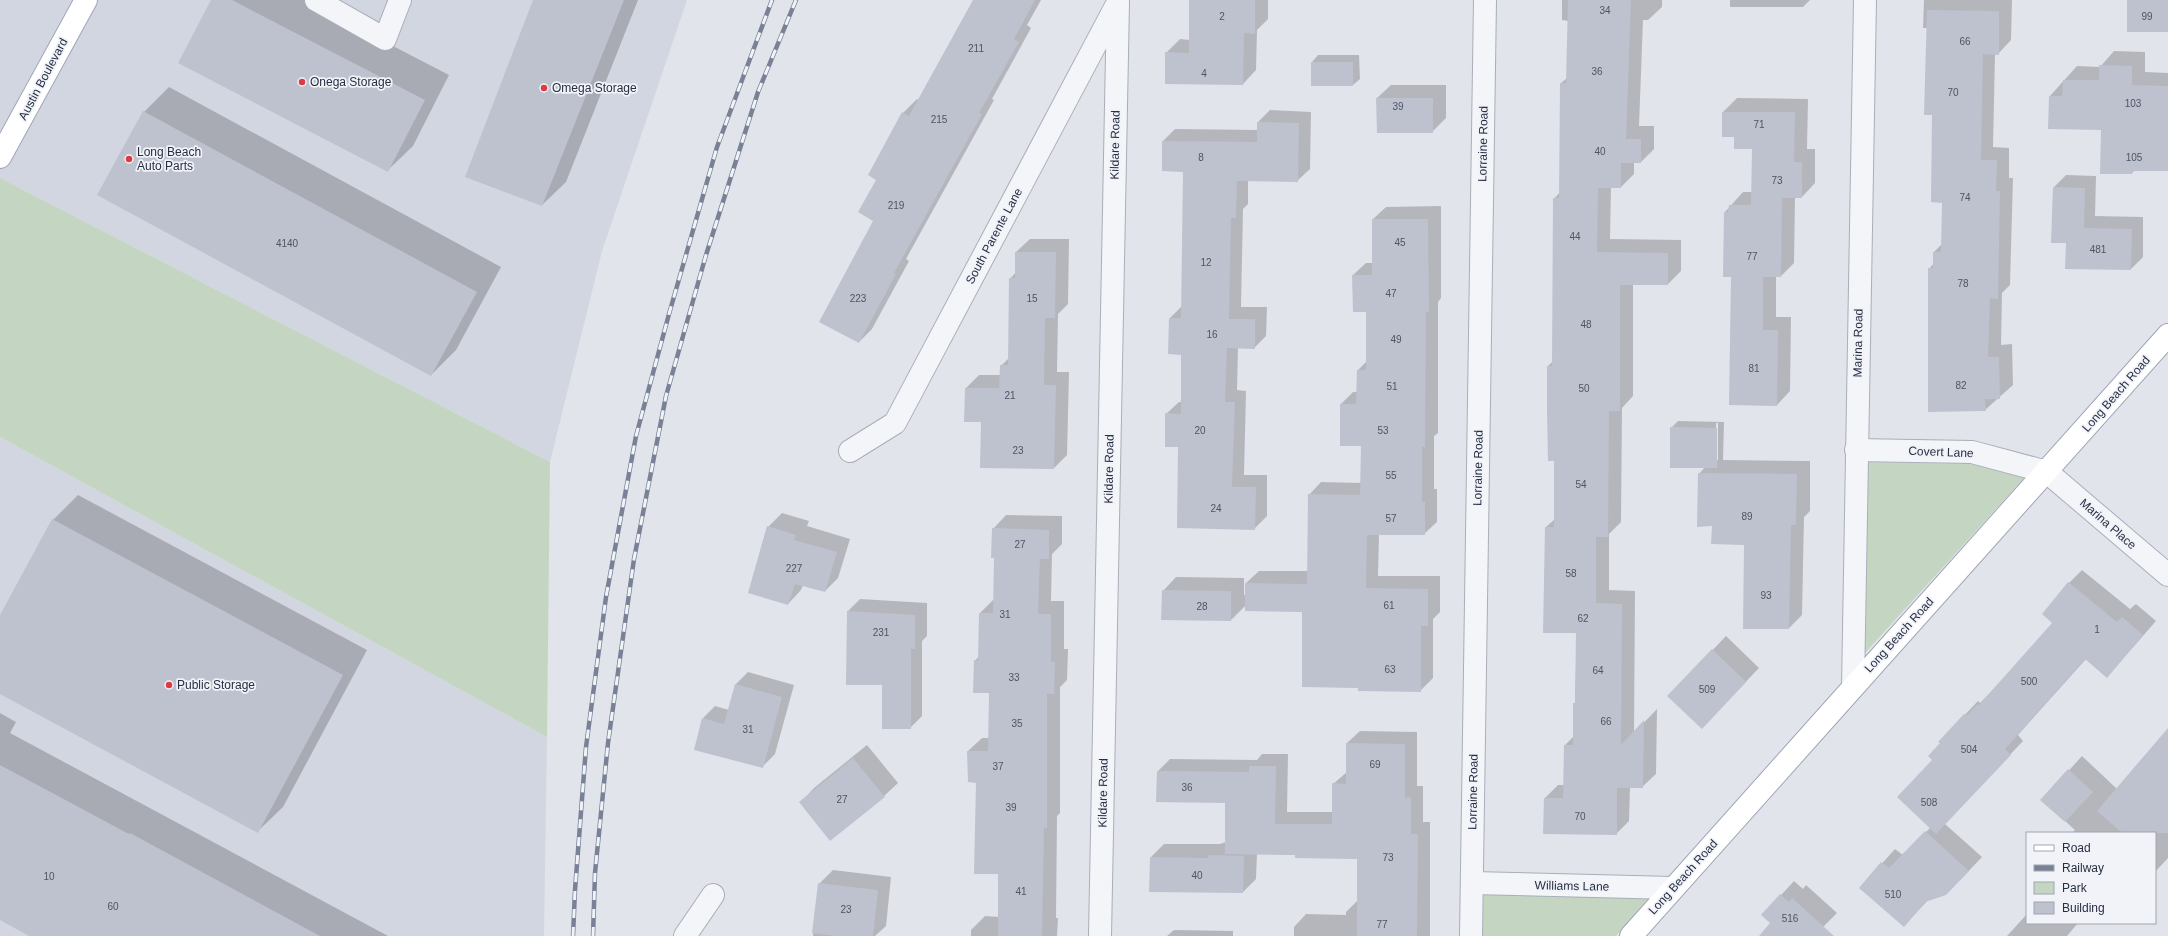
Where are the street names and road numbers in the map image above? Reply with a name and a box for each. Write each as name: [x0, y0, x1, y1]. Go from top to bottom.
street label: Austin Boulevard: [16, 36, 70, 122]
street label: Lorraine Road: [1475, 106, 1491, 182]
street label: Kildare Road: [1107, 110, 1123, 180]
street label: South Parente Lane: [963, 185, 1025, 286]
street label: Marina Road: [1850, 309, 1866, 377]
street label: Long Beach Road: [2079, 353, 2153, 435]
street label: Lorraine Road: [1470, 430, 1486, 506]
street label: Kildare Road: [1101, 434, 1117, 504]
street label: Covert Lane: [1908, 444, 1974, 460]
street label: Marina Place: [2077, 496, 2139, 552]
street label: Long Beach Road: [1862, 595, 1936, 675]
street label: Lorraine Road: [1465, 754, 1481, 830]
street label: Kildare Road: [1095, 758, 1111, 828]
street label: Long Beach Road: [1646, 837, 1720, 917]
street label: Williams Lane: [1535, 878, 1610, 894]

